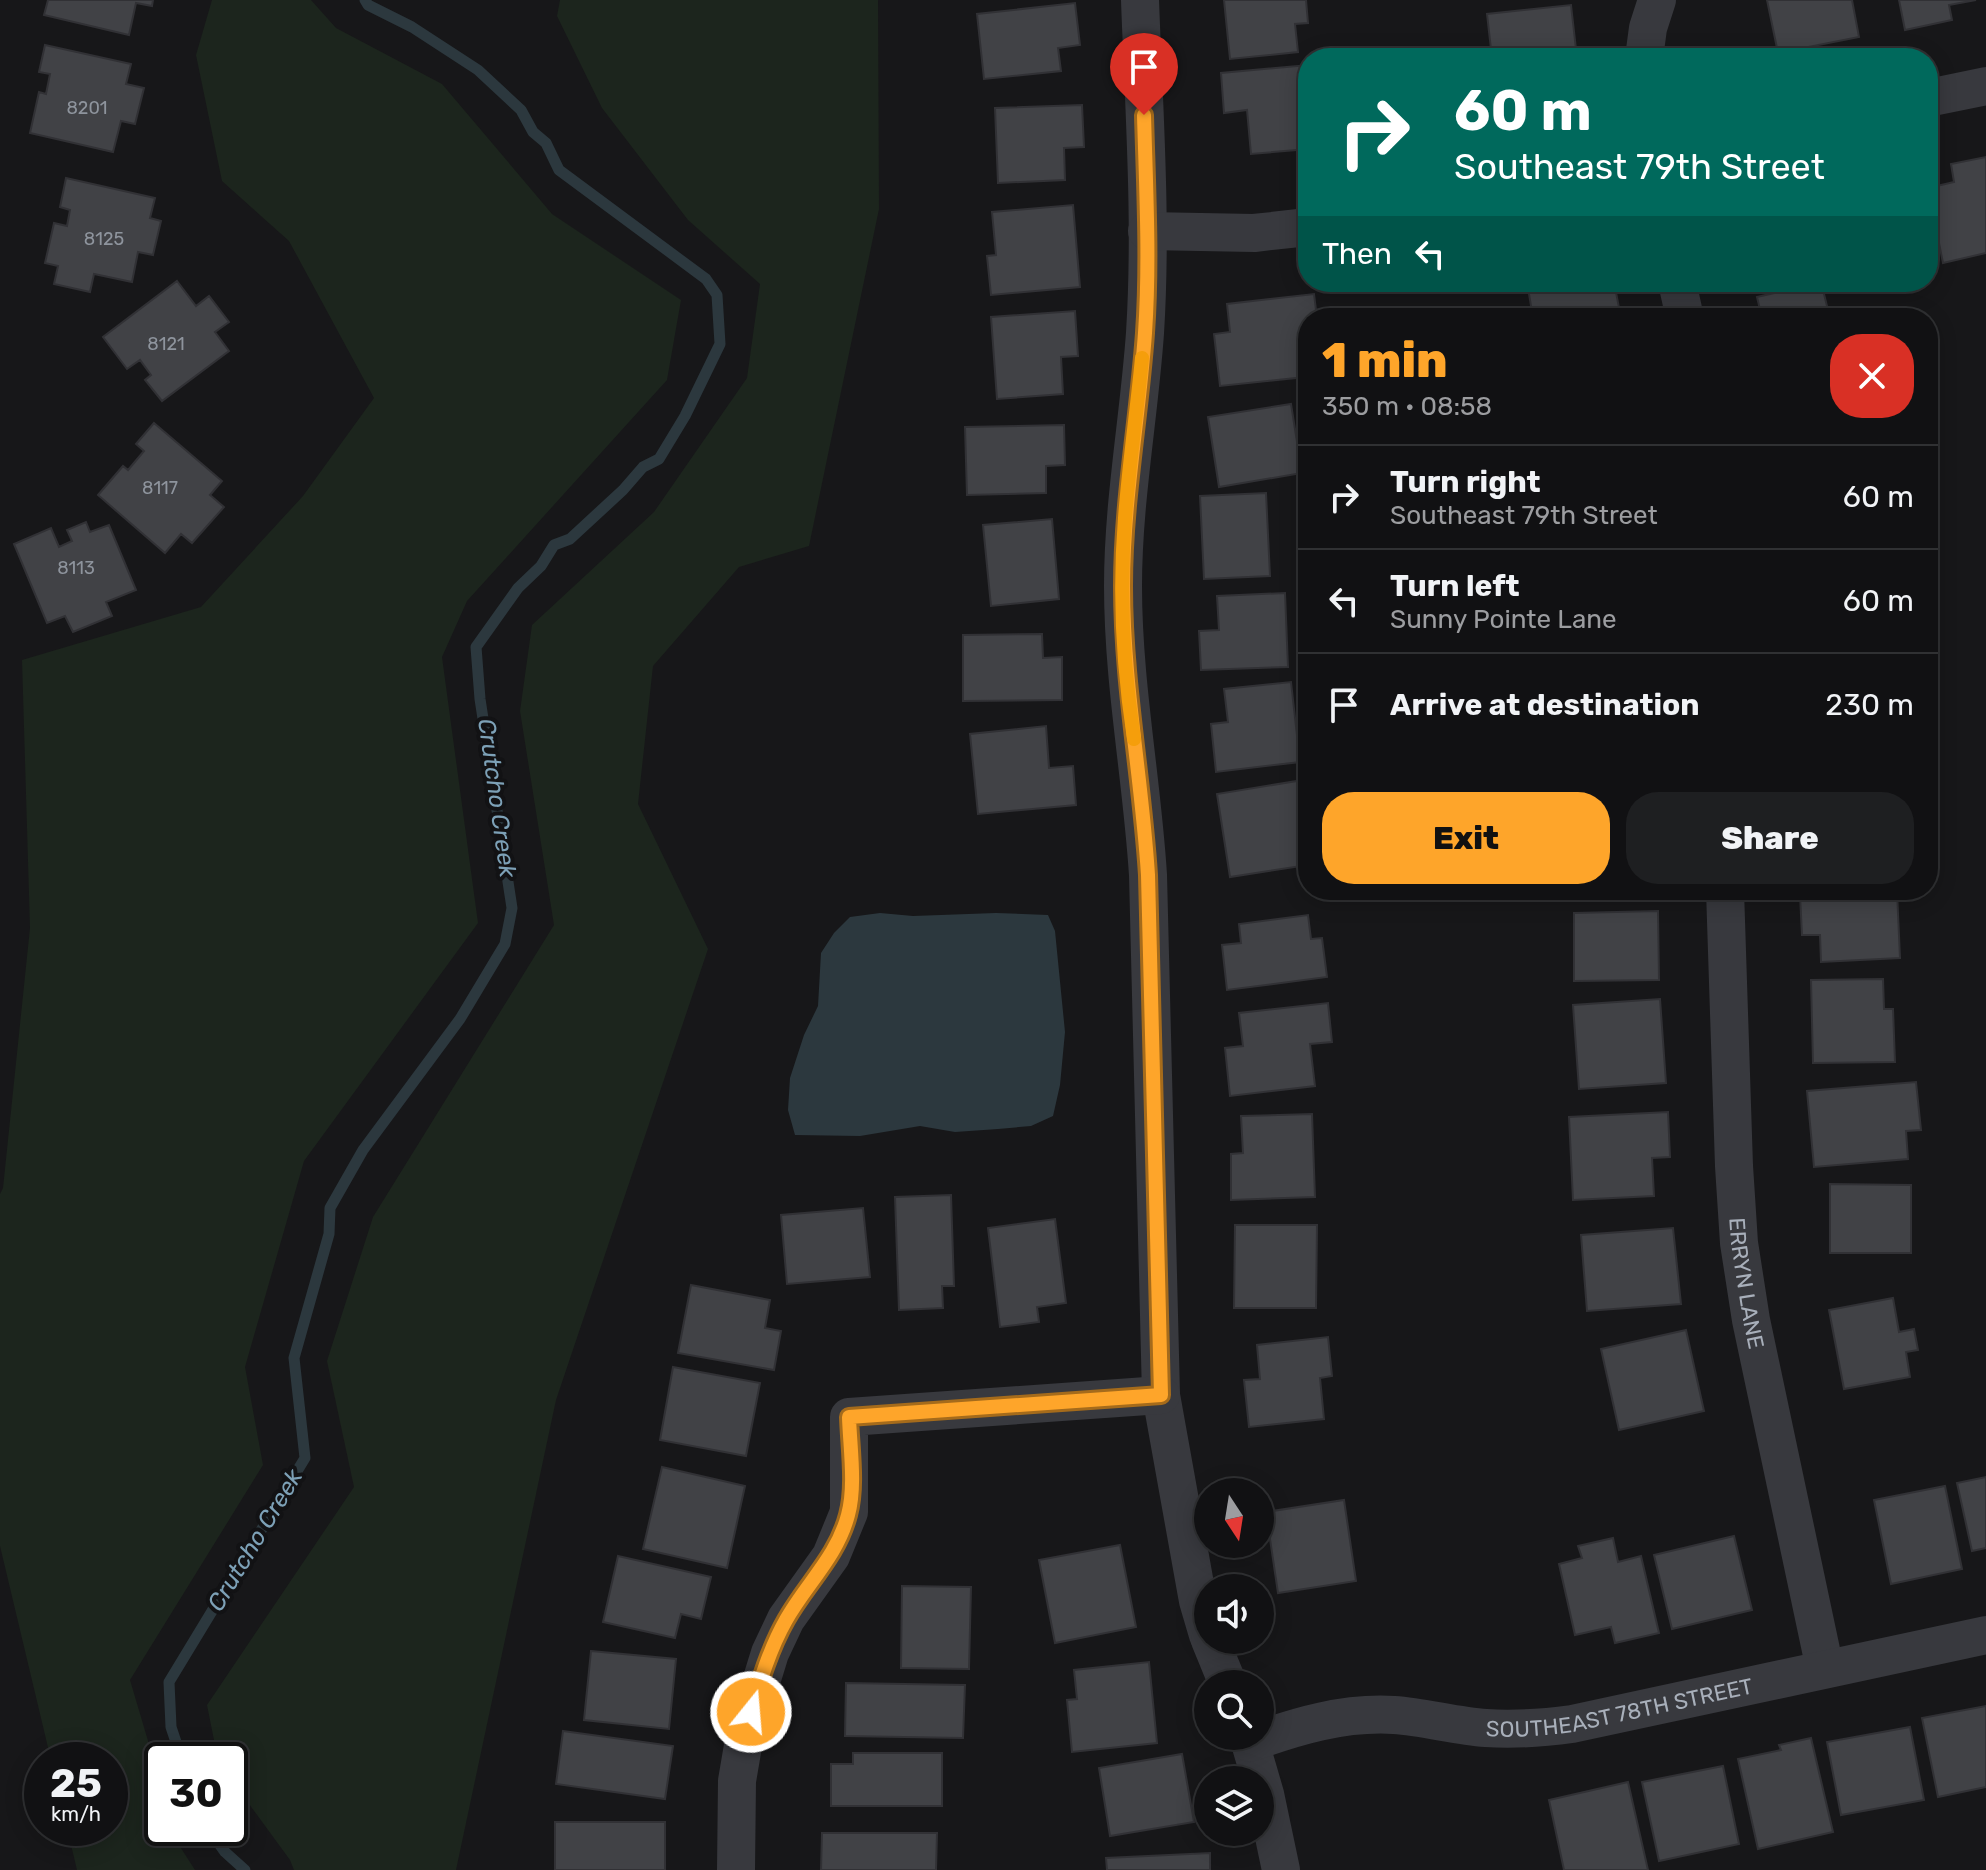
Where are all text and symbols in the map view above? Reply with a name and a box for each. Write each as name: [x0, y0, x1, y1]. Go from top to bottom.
pin: [1110, 33, 1178, 115]
icon: arrive: [1122, 45, 1166, 89]
text: 60 m: [1454, 78, 1592, 144]
icon: right: [1322, 80, 1426, 184]
house number: 8201: [66, 97, 108, 119]
text: Southeast 79th Street: [1454, 145, 1825, 188]
house number: 8125: [84, 228, 124, 250]
icon: left: [1408, 232, 1452, 276]
text: Then: [1322, 236, 1392, 272]
text: 1 min: [1322, 332, 1448, 389]
house number: 8121: [147, 333, 185, 355]
button: close: [1830, 334, 1914, 418]
text: 350 m · 08:58: [1322, 391, 1492, 422]
text: Turn right: [1390, 464, 1541, 500]
icon: right: [1322, 475, 1366, 519]
house number: 8117: [142, 477, 178, 499]
text: 60 m: [1843, 479, 1914, 515]
text: Southeast 79th Street: [1390, 500, 1658, 531]
house number: 8113: [57, 557, 95, 579]
text: Turn left: [1390, 568, 1520, 604]
icon: left: [1322, 579, 1366, 623]
text: 60 m: [1843, 583, 1914, 619]
text: Sunny Pointe Lane: [1390, 604, 1617, 635]
icon: arrive: [1322, 683, 1366, 727]
text: Arrive at destination: [1390, 687, 1700, 723]
text: 230 m: [1825, 687, 1914, 723]
water label: Crutcho Creek: [472, 717, 522, 880]
button: Exit: [1322, 792, 1610, 884]
button: Share: [1626, 792, 1914, 884]
street label: ERRYN LANE: [1723, 1217, 1770, 1351]
water label: Crutcho Creek: [202, 1463, 309, 1616]
north arrow: [1194, 1478, 1274, 1558]
map controls: [1194, 1478, 1274, 1846]
button: sound: [1194, 1574, 1274, 1654]
position arrow: [709, 1670, 793, 1754]
button: search: [1194, 1670, 1274, 1750]
street label: SOUTHEAST 78TH STREET: [1485, 1672, 1756, 1743]
speed limit sign: 30: [144, 1742, 248, 1846]
text: 25: [50, 1760, 102, 1807]
button: layers: [1194, 1766, 1274, 1846]
text: km/h: [51, 1802, 101, 1826]

